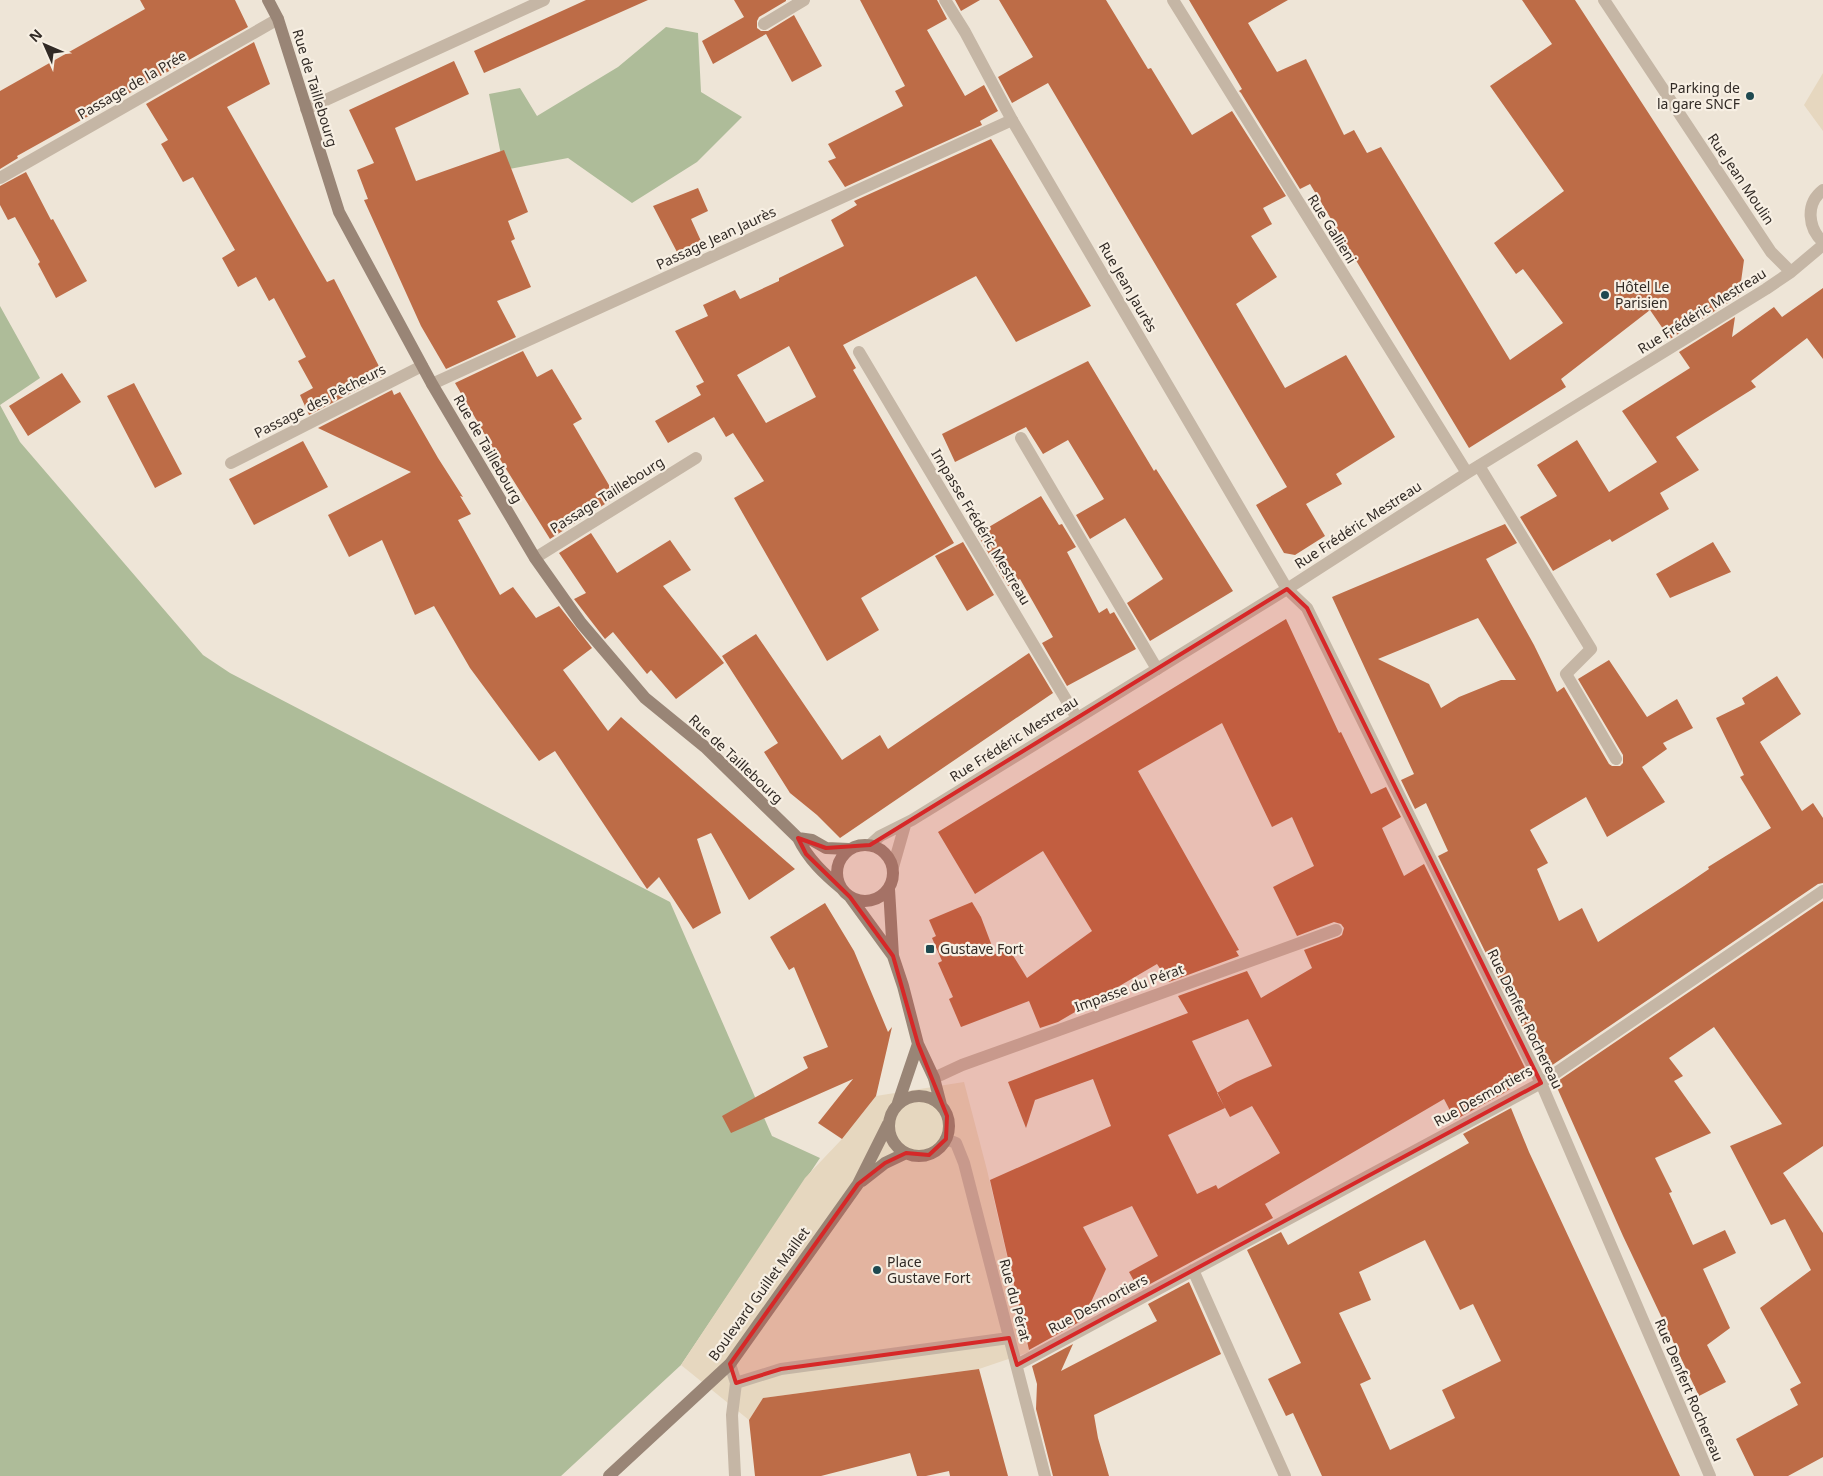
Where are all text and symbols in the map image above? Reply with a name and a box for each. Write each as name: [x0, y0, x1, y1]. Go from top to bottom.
north arrow: [20, 20, 70, 70]
text: N: [25, 25, 46, 46]
street label: Rue de Taillebourg: [289, 27, 342, 149]
street label: Passage de la Prée: [74, 46, 190, 123]
place label: Parking de la gare SNCF: [1657, 78, 1740, 113]
marker: Parking de la gare SNCF: [1744, 90, 1756, 102]
street label: Rue Jean Moulin: [1704, 129, 1779, 228]
street label: Rue Gallieni: [1304, 191, 1361, 267]
street label: Passage Jean Jaurès: [653, 201, 779, 274]
street label: Rue Jean Jaurès: [1095, 238, 1162, 336]
street label: Rue Frédéric Mestreau: [1634, 263, 1770, 358]
place label: Hôtel Le Parisien: [1615, 277, 1669, 312]
marker: Hôtel Le Parisien: [1599, 289, 1611, 301]
street label: Passage des Pêcheurs: [251, 359, 389, 442]
street label: Rue de Taillebourg: [450, 391, 527, 506]
street label: Impasse Frédéric Mestreau: [927, 445, 1036, 608]
street label: Passage Taillebourg: [546, 452, 667, 537]
street label: Rue Frédéric Mestreau: [1290, 476, 1425, 573]
street label: Rue Frédéric Mestreau: [946, 691, 1082, 786]
street label: Rue de Taillebourg: [685, 710, 788, 807]
place label: Gustave Fort: [940, 939, 1024, 958]
marker: Gustave Fort: [924, 943, 936, 955]
street label: Rue Denfert Rochereau: [1483, 946, 1568, 1092]
street label: Impasse du Pérat: [1072, 959, 1186, 1016]
street label: Rue Desmortiers: [1430, 1060, 1536, 1131]
street label: Boulevard Guillet Maillet: [704, 1223, 814, 1364]
place label: Place Gustave Fort: [887, 1252, 971, 1287]
street label: Rue du Pérat: [995, 1257, 1036, 1343]
marker: Place Gustave Fort: [871, 1264, 883, 1276]
street label: Rue Desmortiers: [1045, 1269, 1151, 1338]
street label: Rue Denfert Rochereau: [1651, 1316, 1728, 1464]

